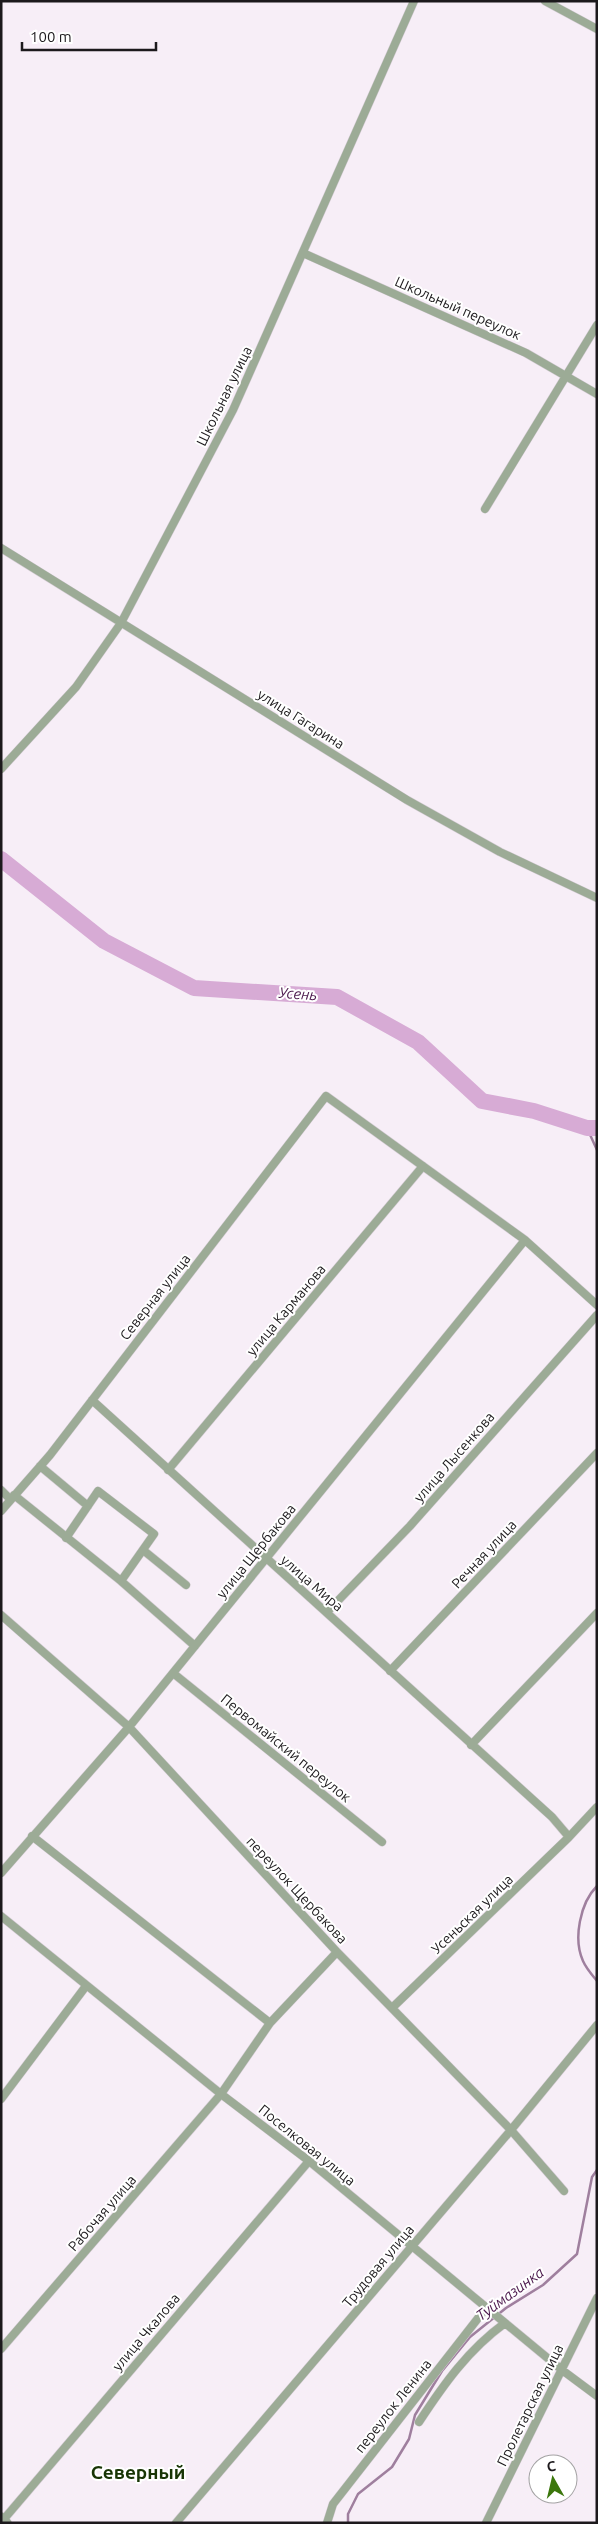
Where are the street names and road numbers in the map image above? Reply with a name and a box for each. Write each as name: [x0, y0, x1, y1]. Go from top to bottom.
street label: Школьный переулок: [393, 273, 523, 343]
street label: Школьная улица: [193, 344, 255, 448]
street label: улица Гагарина: [255, 686, 347, 752]
street label: Северная улица: [117, 1251, 193, 1343]
street label: улица Карманова: [243, 1261, 329, 1359]
street label: улица Лысенкова: [411, 1409, 497, 1505]
street label: улица Щербакова: [213, 1501, 299, 1601]
street label: Речная улица: [448, 1517, 520, 1591]
street label: улица Мира: [278, 1552, 346, 1614]
street label: Первомайский переулок: [218, 1691, 354, 1805]
street label: переулок Щербакова: [243, 1833, 351, 1947]
street label: Усеньская улица: [428, 1871, 516, 1957]
street label: Поселковая улица: [256, 2101, 358, 2189]
street label: Рабочая улица: [65, 2172, 139, 2254]
street label: Трудовая улица: [339, 2222, 417, 2310]
street label: улица Чкалова: [109, 2290, 183, 2374]
street label: Пролетарская улица: [494, 2341, 566, 2469]
street label: переулок Ленина: [352, 2356, 434, 2456]

